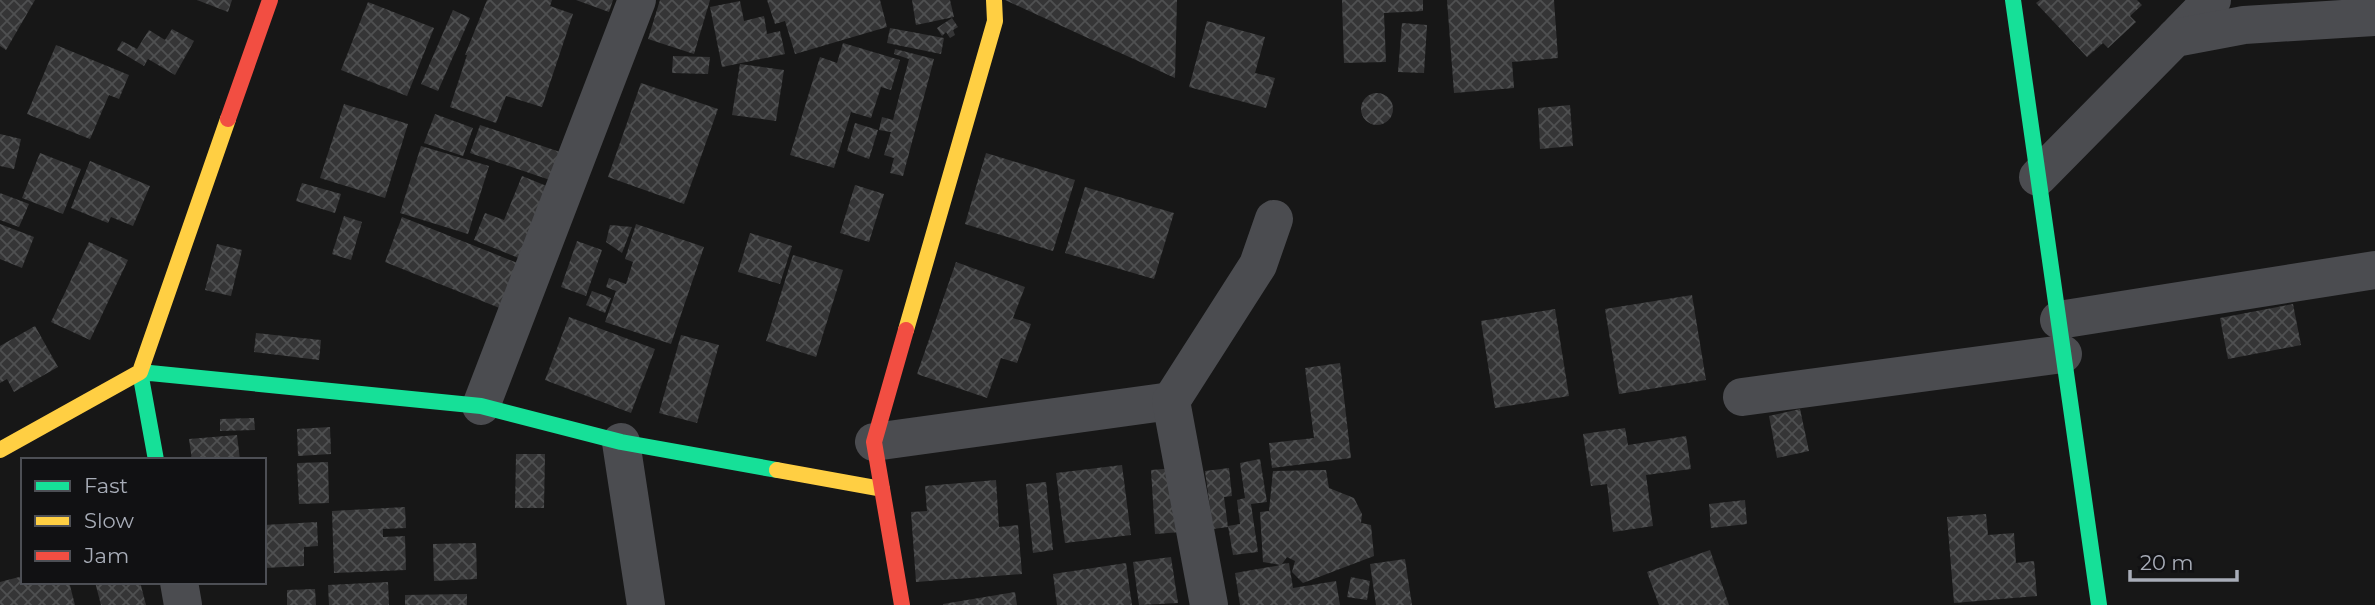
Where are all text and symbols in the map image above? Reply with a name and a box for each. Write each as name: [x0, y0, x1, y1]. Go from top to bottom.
legend: [21, 458, 266, 584]
text: Fast: [84, 473, 128, 498]
text: Slow: [84, 508, 134, 533]
scale bar: [2130, 538, 2237, 582]
text: Jam: [83, 543, 129, 568]
text: 20 m: [2140, 550, 2194, 575]

